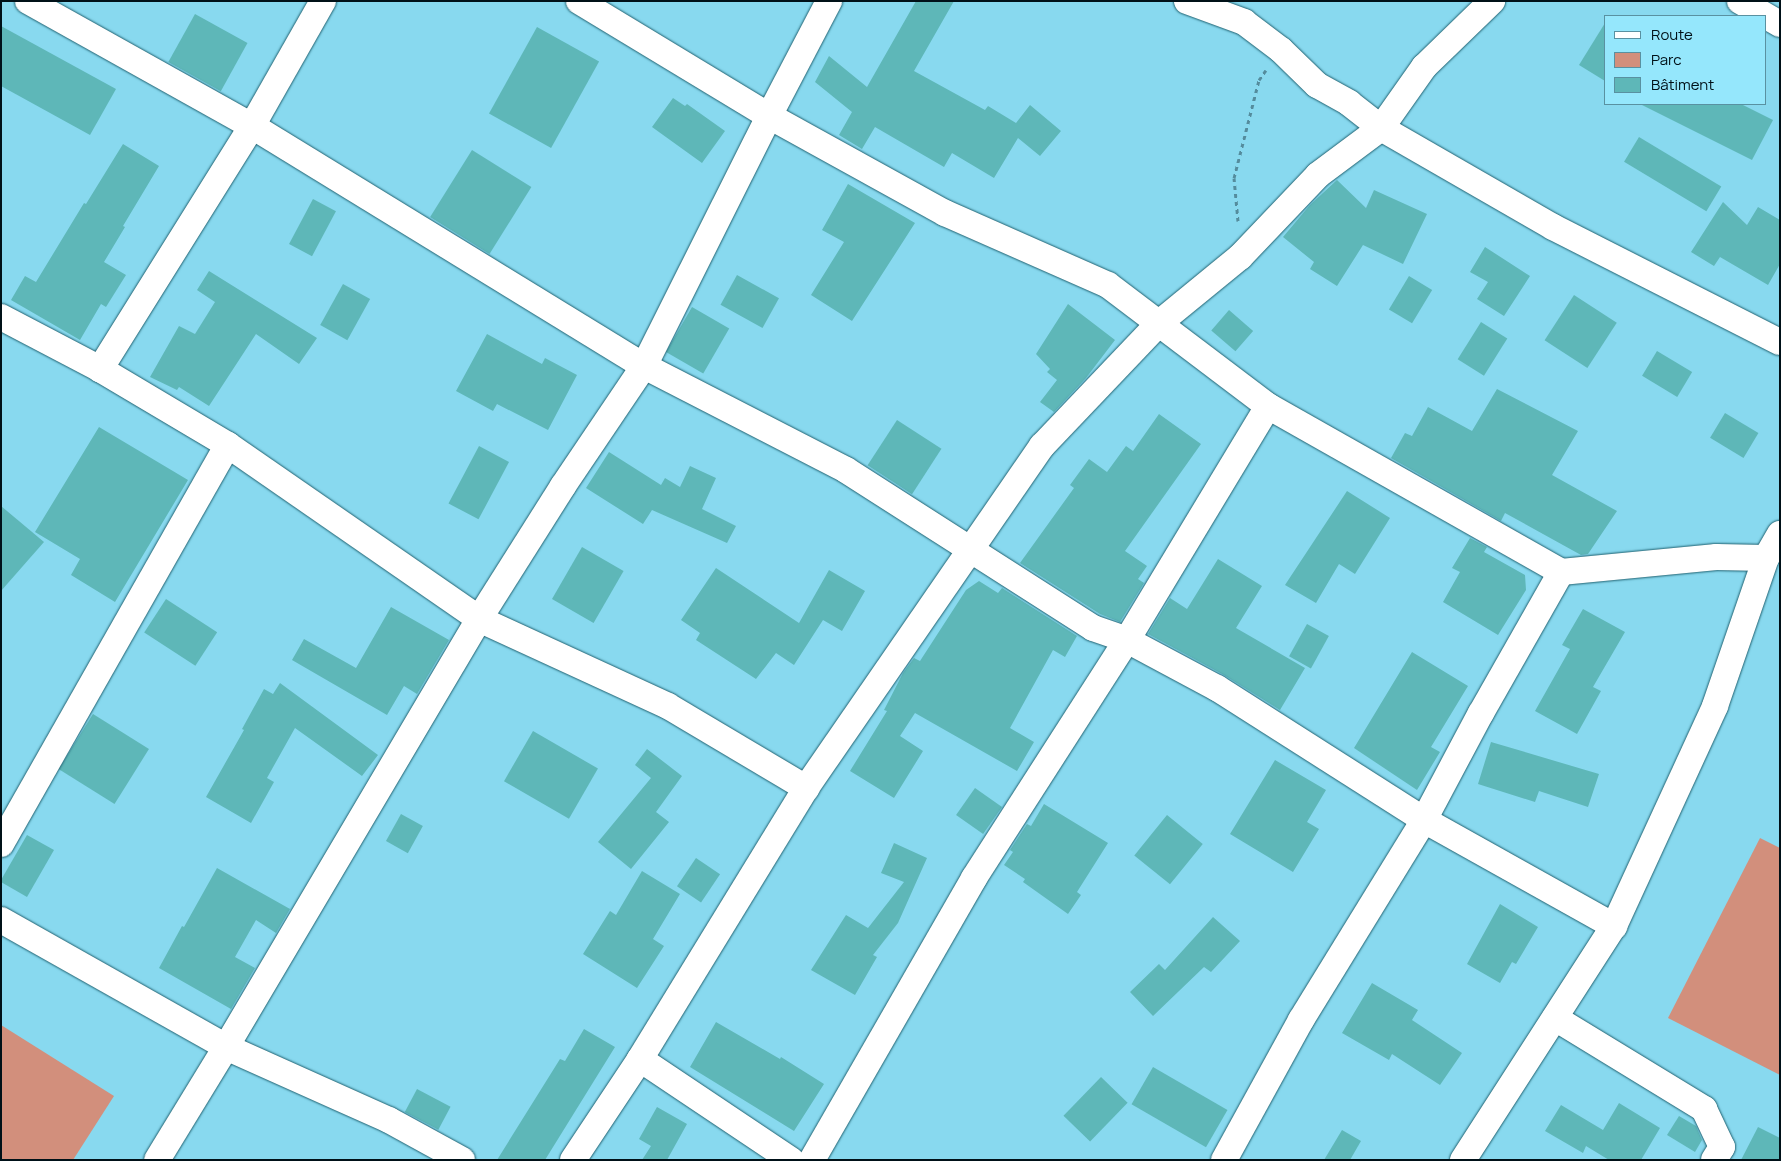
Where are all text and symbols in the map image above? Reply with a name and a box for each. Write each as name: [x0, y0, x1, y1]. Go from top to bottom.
legend: [1604, 15, 1766, 105]
text: Route: [1651, 24, 1693, 45]
text: Parc: [1651, 49, 1682, 70]
text: Bâtiment: [1651, 74, 1714, 95]

